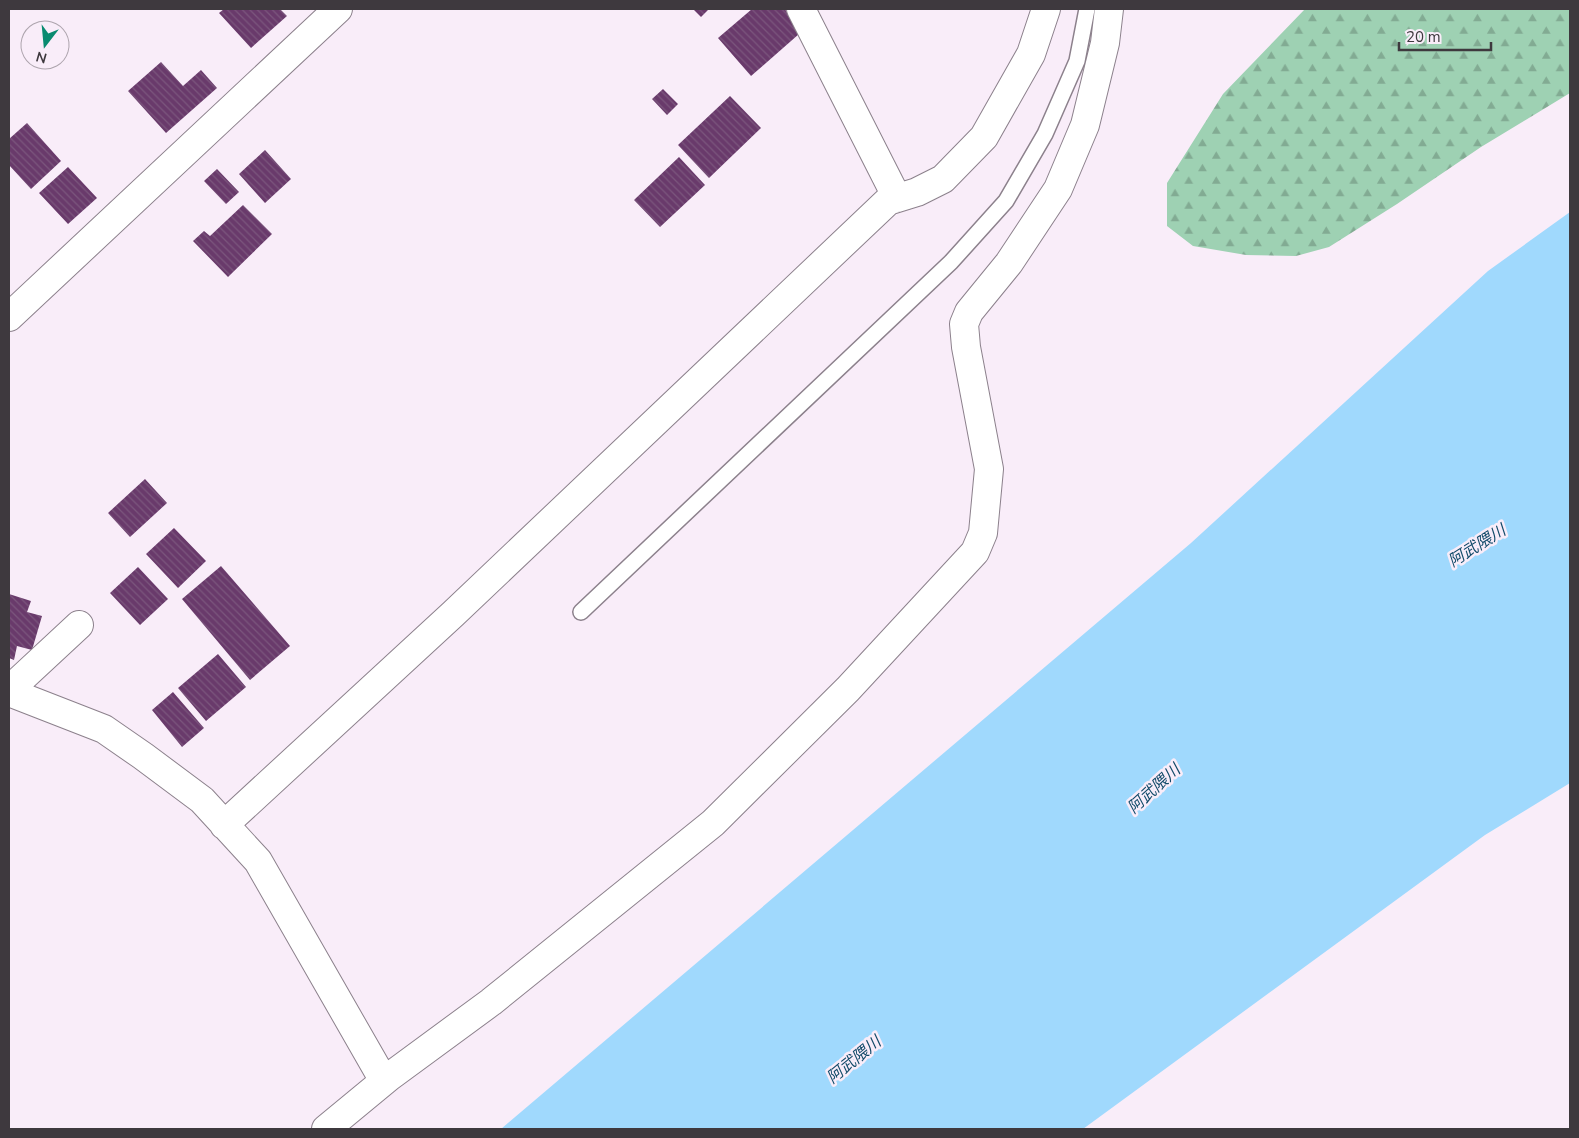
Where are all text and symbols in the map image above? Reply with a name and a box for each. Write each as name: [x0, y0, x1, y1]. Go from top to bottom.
north arrow: [20, 20, 70, 70]
scale bar: [1399, 20, 1492, 52]
text: 20 m: [1406, 27, 1441, 47]
text: N: [34, 46, 49, 68]
water label: 阿武隈川: [1444, 519, 1512, 572]
water label: 阿武隈川: [1123, 758, 1187, 819]
water label: 阿武隈川: [822, 1030, 887, 1089]

